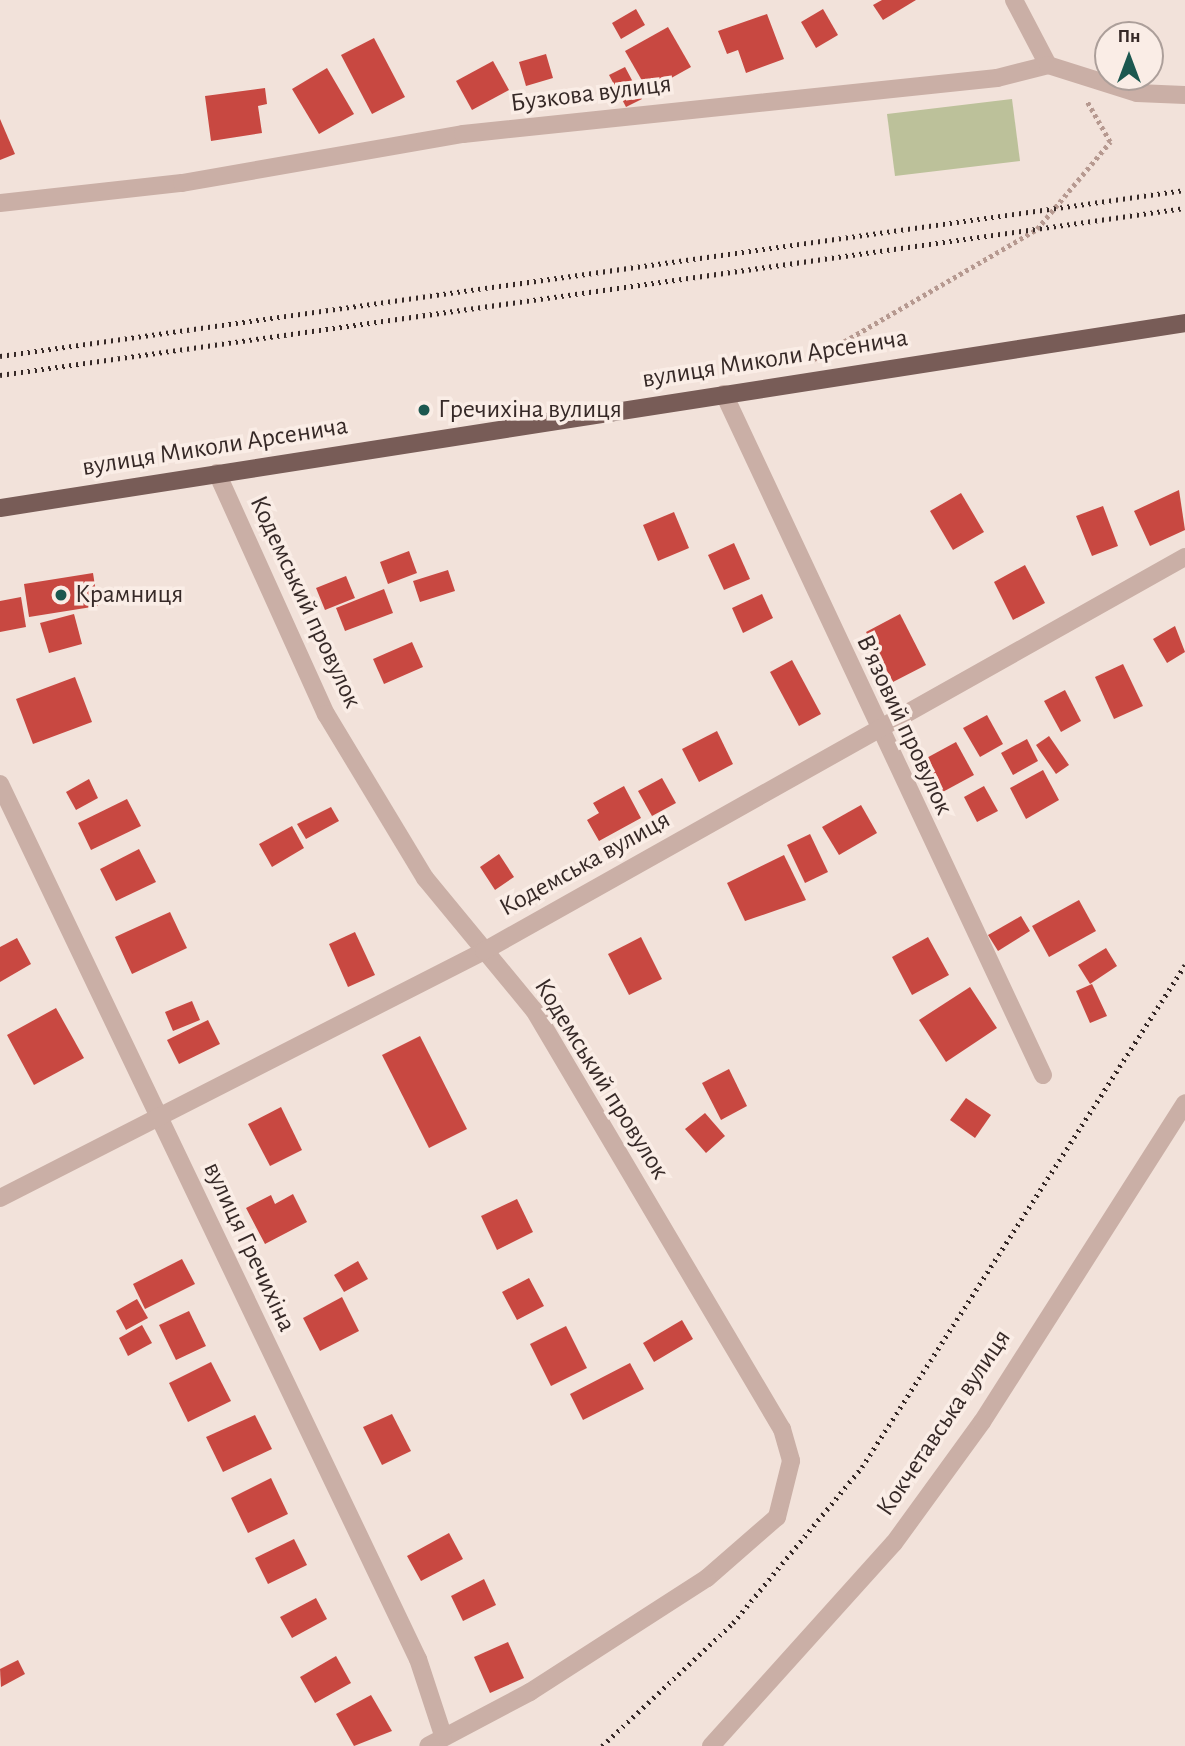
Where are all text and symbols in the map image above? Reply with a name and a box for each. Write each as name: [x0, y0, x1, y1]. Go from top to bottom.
north arrow: [1094, 21, 1164, 91]
text: Пн: [1117, 27, 1141, 46]
street label: Бузкова вулиця: [509, 69, 673, 119]
street label: вулиця Миколи Арсенича: [640, 323, 910, 395]
place label: Гречихіна вулиця: [438, 394, 622, 426]
marker: Гречихіна вулиця: [416, 402, 432, 418]
street label: вулиця Миколи Арсенича: [80, 411, 350, 483]
street label: Кодемський провулок: [242, 491, 368, 713]
place label: Крамниця: [75, 579, 183, 611]
marker: Крамниця: [53, 587, 69, 603]
street label: Вʼязовий провулок: [849, 630, 959, 820]
street label: Кодемська вулиця: [494, 804, 676, 924]
street label: Кодемський провулок: [527, 973, 675, 1185]
street label: вулиця Гречихіна: [196, 1157, 302, 1337]
street label: Кокчетавська вулиця: [870, 1324, 1018, 1522]

